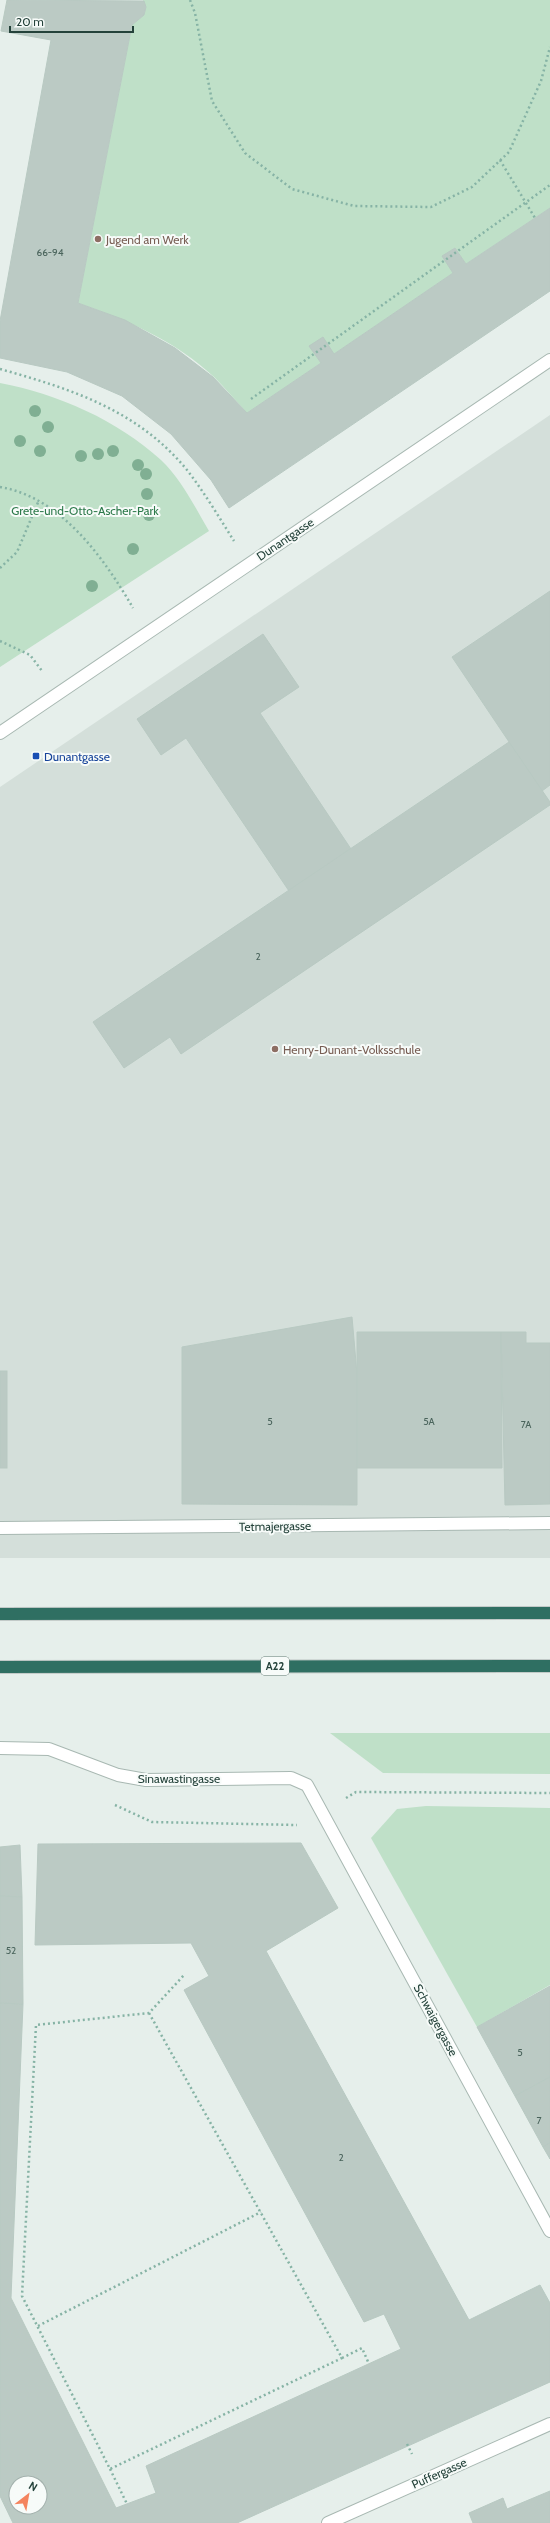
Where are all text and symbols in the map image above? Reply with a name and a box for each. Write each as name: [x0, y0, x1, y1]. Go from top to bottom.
scale bar: [10, 8, 133, 34]
text: 20 m: [16, 14, 44, 29]
place label: Jugend am Werk: [105, 232, 189, 247]
marker: Jugend am Werk: [93, 234, 103, 244]
house number: 66-94: [36, 246, 64, 259]
park label: Grete-und-Otto-Ascher-Park: [11, 503, 159, 518]
street label: Dunantgasse: [253, 514, 317, 564]
place label: Dunantgasse: [44, 749, 110, 764]
marker: Dunantgasse: [31, 751, 41, 761]
house number: 2: [255, 950, 261, 963]
place label: Henry-Dunant-Volksschule: [283, 1042, 421, 1057]
marker: Henry-Dunant-Volksschule: [270, 1044, 280, 1054]
house number: 5: [267, 1415, 273, 1428]
house number: 5A: [423, 1415, 436, 1428]
house number: 7A: [521, 1418, 532, 1431]
street label: Tetmajergasse: [239, 1518, 311, 1534]
road number: A22: [261, 1657, 289, 1675]
street label: Sinawastingasse: [138, 1771, 220, 1786]
house number: 52: [6, 1944, 16, 1957]
street label: Schwaigergasse: [411, 1981, 461, 2059]
house number: 5: [517, 2046, 523, 2059]
house number: 7: [536, 2114, 542, 2127]
house number: 2: [338, 2151, 344, 2164]
street label: Puffergasse: [409, 2454, 469, 2492]
north arrow: [8, 2475, 48, 2515]
text: N: [26, 2478, 40, 2494]

